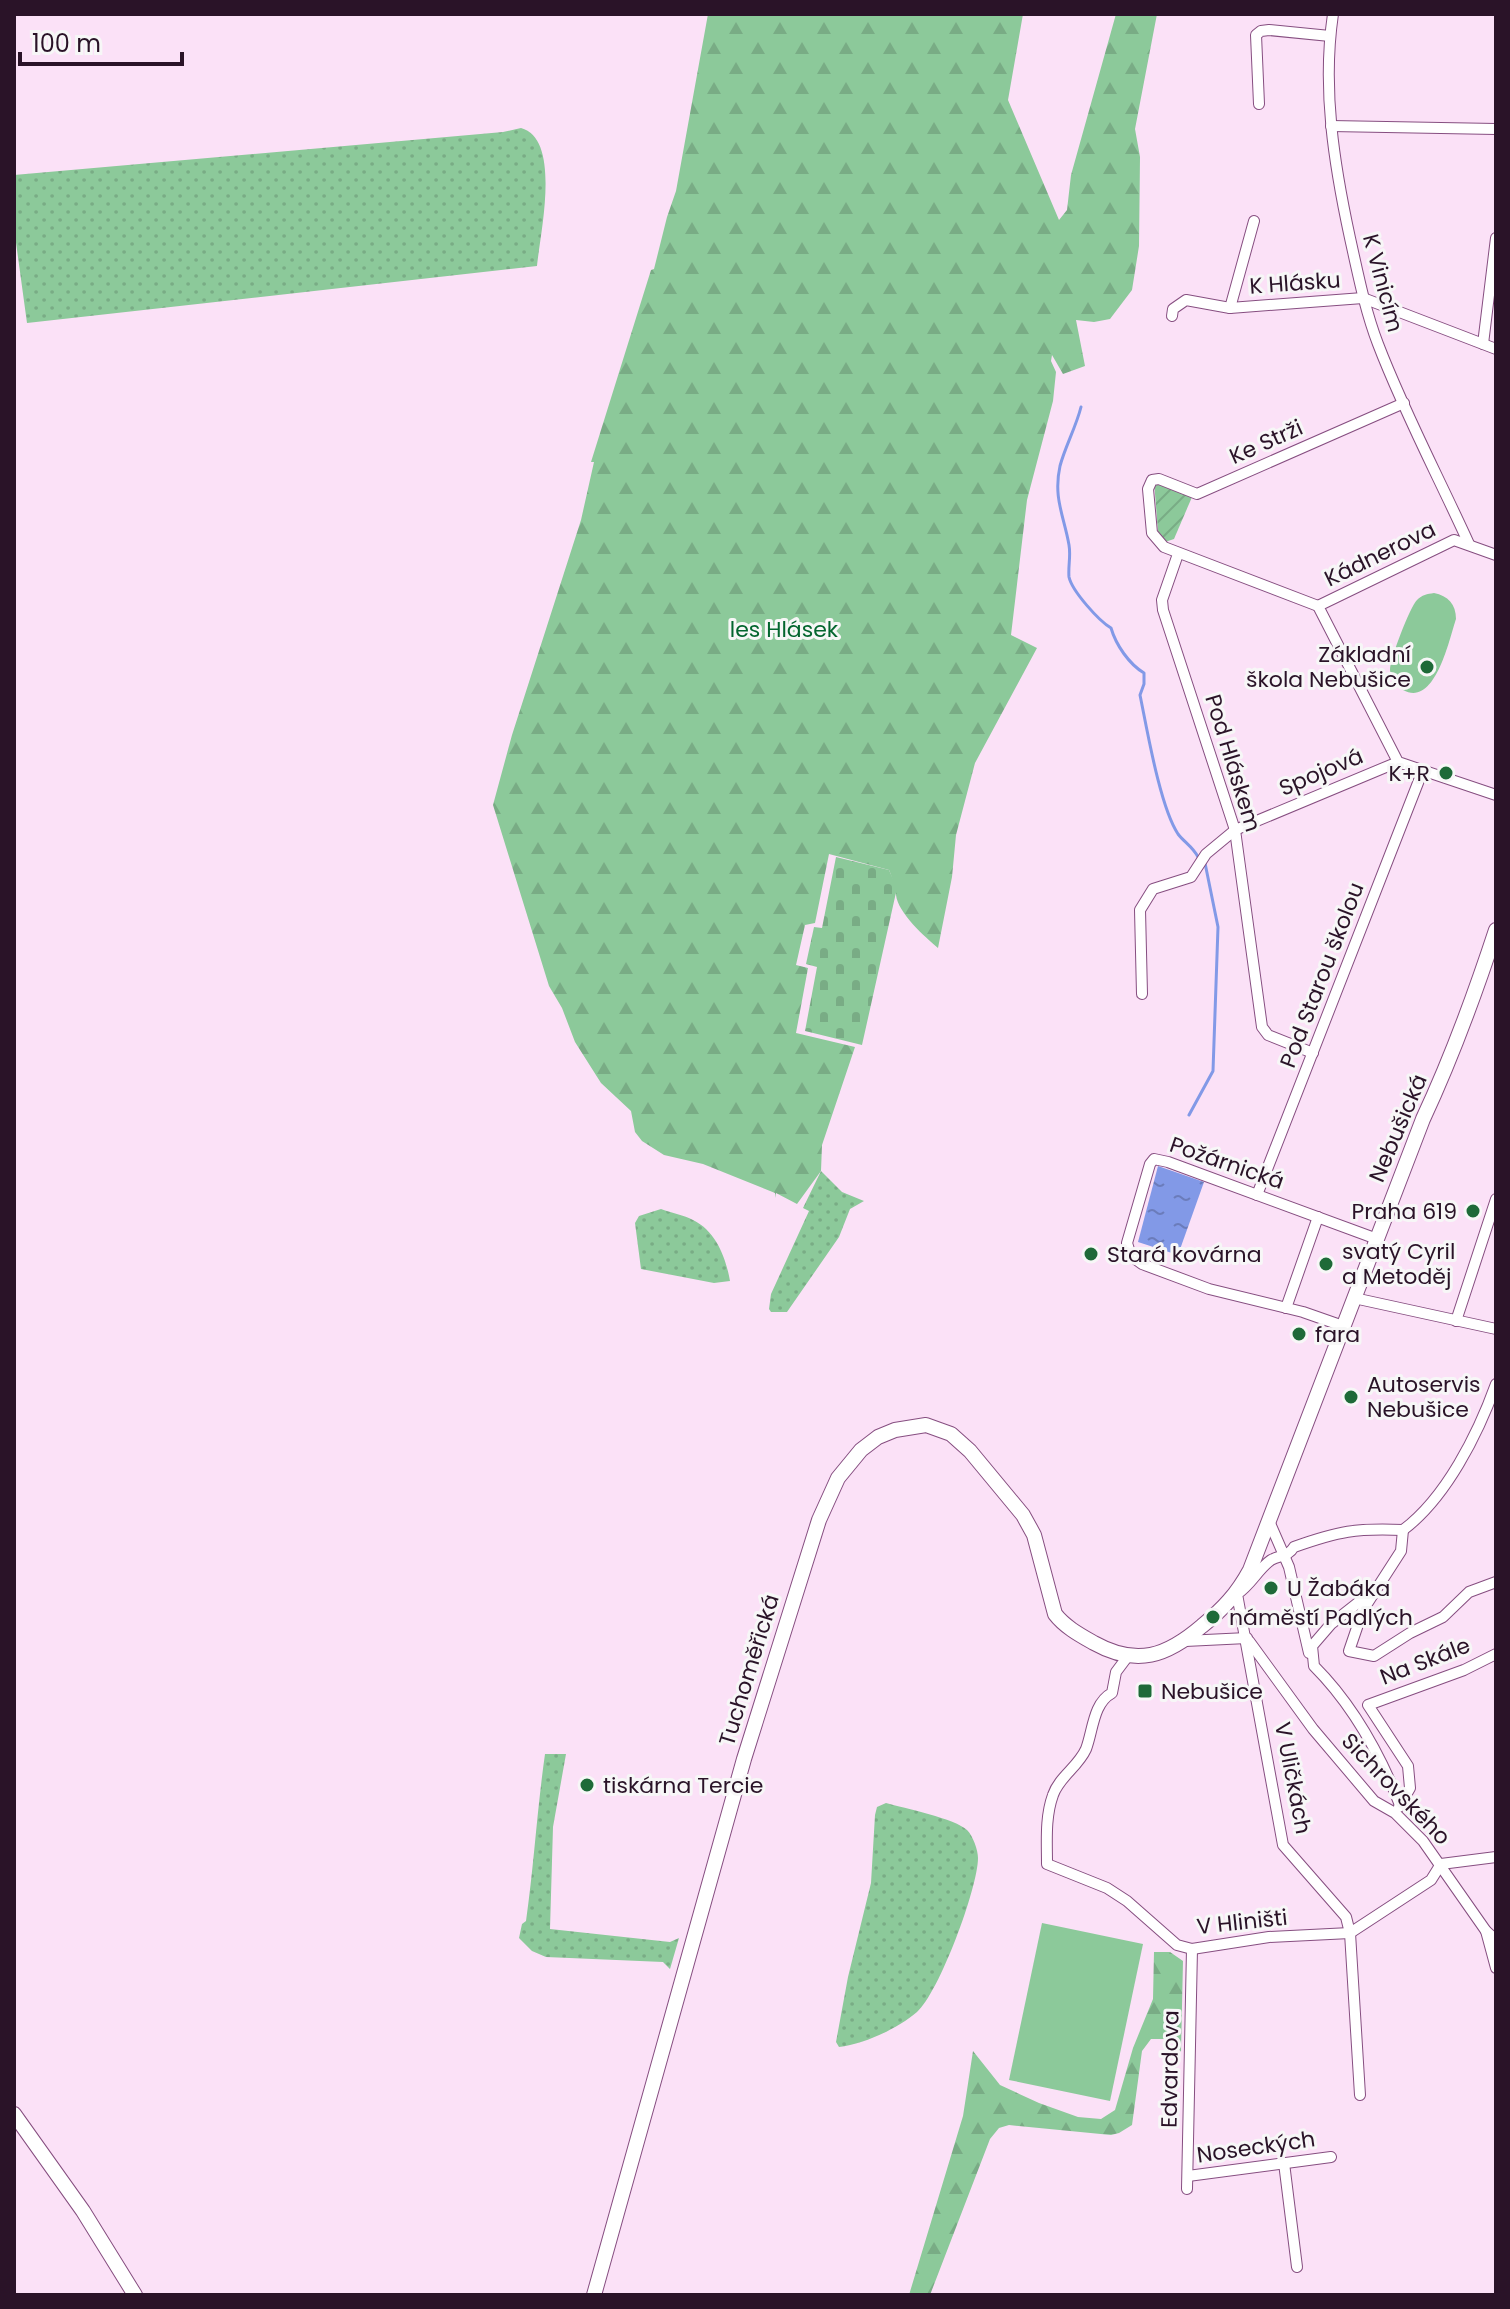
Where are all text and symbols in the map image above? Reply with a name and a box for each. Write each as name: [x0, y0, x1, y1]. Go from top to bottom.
scale bar: [20, 16, 182, 66]
text: 100 m: [32, 27, 101, 60]
street label: K Vinicím: [1355, 231, 1411, 335]
street label: K Hlásku: [1248, 264, 1342, 302]
street label: Ke Strži: [1224, 412, 1308, 472]
street label: Kádnerova: [1319, 514, 1441, 594]
park label: les Hlásek: [730, 614, 839, 645]
place label: Základní škola Nebušice: [1246, 639, 1411, 695]
marker: Základní škola Nebušice: [1418, 658, 1436, 676]
street label: Pod Hláskem: [1197, 690, 1269, 836]
street label: Spojová: [1274, 740, 1368, 804]
place label: K+R: [1388, 758, 1430, 789]
marker: K+R: [1437, 764, 1455, 782]
street label: Pod Starou školou: [1272, 878, 1372, 1072]
street label: Nebušická: [1361, 1069, 1435, 1187]
street label: Požárnická: [1166, 1129, 1288, 1197]
place label: Praha 619: [1351, 1196, 1457, 1227]
marker: Praha 619: [1464, 1202, 1482, 1220]
place label: svatý Cyril a Metoděj: [1342, 1236, 1455, 1292]
place label: Stará kovárna: [1107, 1239, 1262, 1270]
marker: Stará kovárna: [1082, 1245, 1100, 1263]
marker: svatý Cyril a Metoděj: [1317, 1255, 1335, 1273]
place label: fara: [1315, 1319, 1360, 1350]
marker: fara: [1290, 1325, 1308, 1343]
place label: Autoservis Nebušice: [1367, 1369, 1481, 1425]
marker: Autoservis Nebušice: [1342, 1388, 1360, 1406]
place label: U Žabáka: [1287, 1573, 1390, 1604]
marker: U Žabáka: [1262, 1579, 1280, 1597]
street label: Tuchoměřická: [711, 1590, 787, 1750]
place label: náměstí Padlých: [1229, 1602, 1413, 1633]
marker: náměstí Padlých: [1204, 1608, 1222, 1626]
street label: Na Skále: [1375, 1630, 1475, 1692]
place label: Nebušice: [1161, 1676, 1263, 1707]
marker: Nebušice: [1136, 1682, 1154, 1700]
street label: V Uličkách: [1267, 1719, 1319, 1837]
street label: Sichrovského: [1334, 1726, 1458, 1852]
place label: tiskárna Tercie: [603, 1770, 763, 1801]
marker: tiskárna Tercie: [578, 1776, 596, 1794]
street label: V Hliništi: [1195, 1902, 1289, 1942]
street label: Edvardova: [1153, 2010, 1187, 2128]
street label: Noseckých: [1195, 2123, 1317, 2171]

